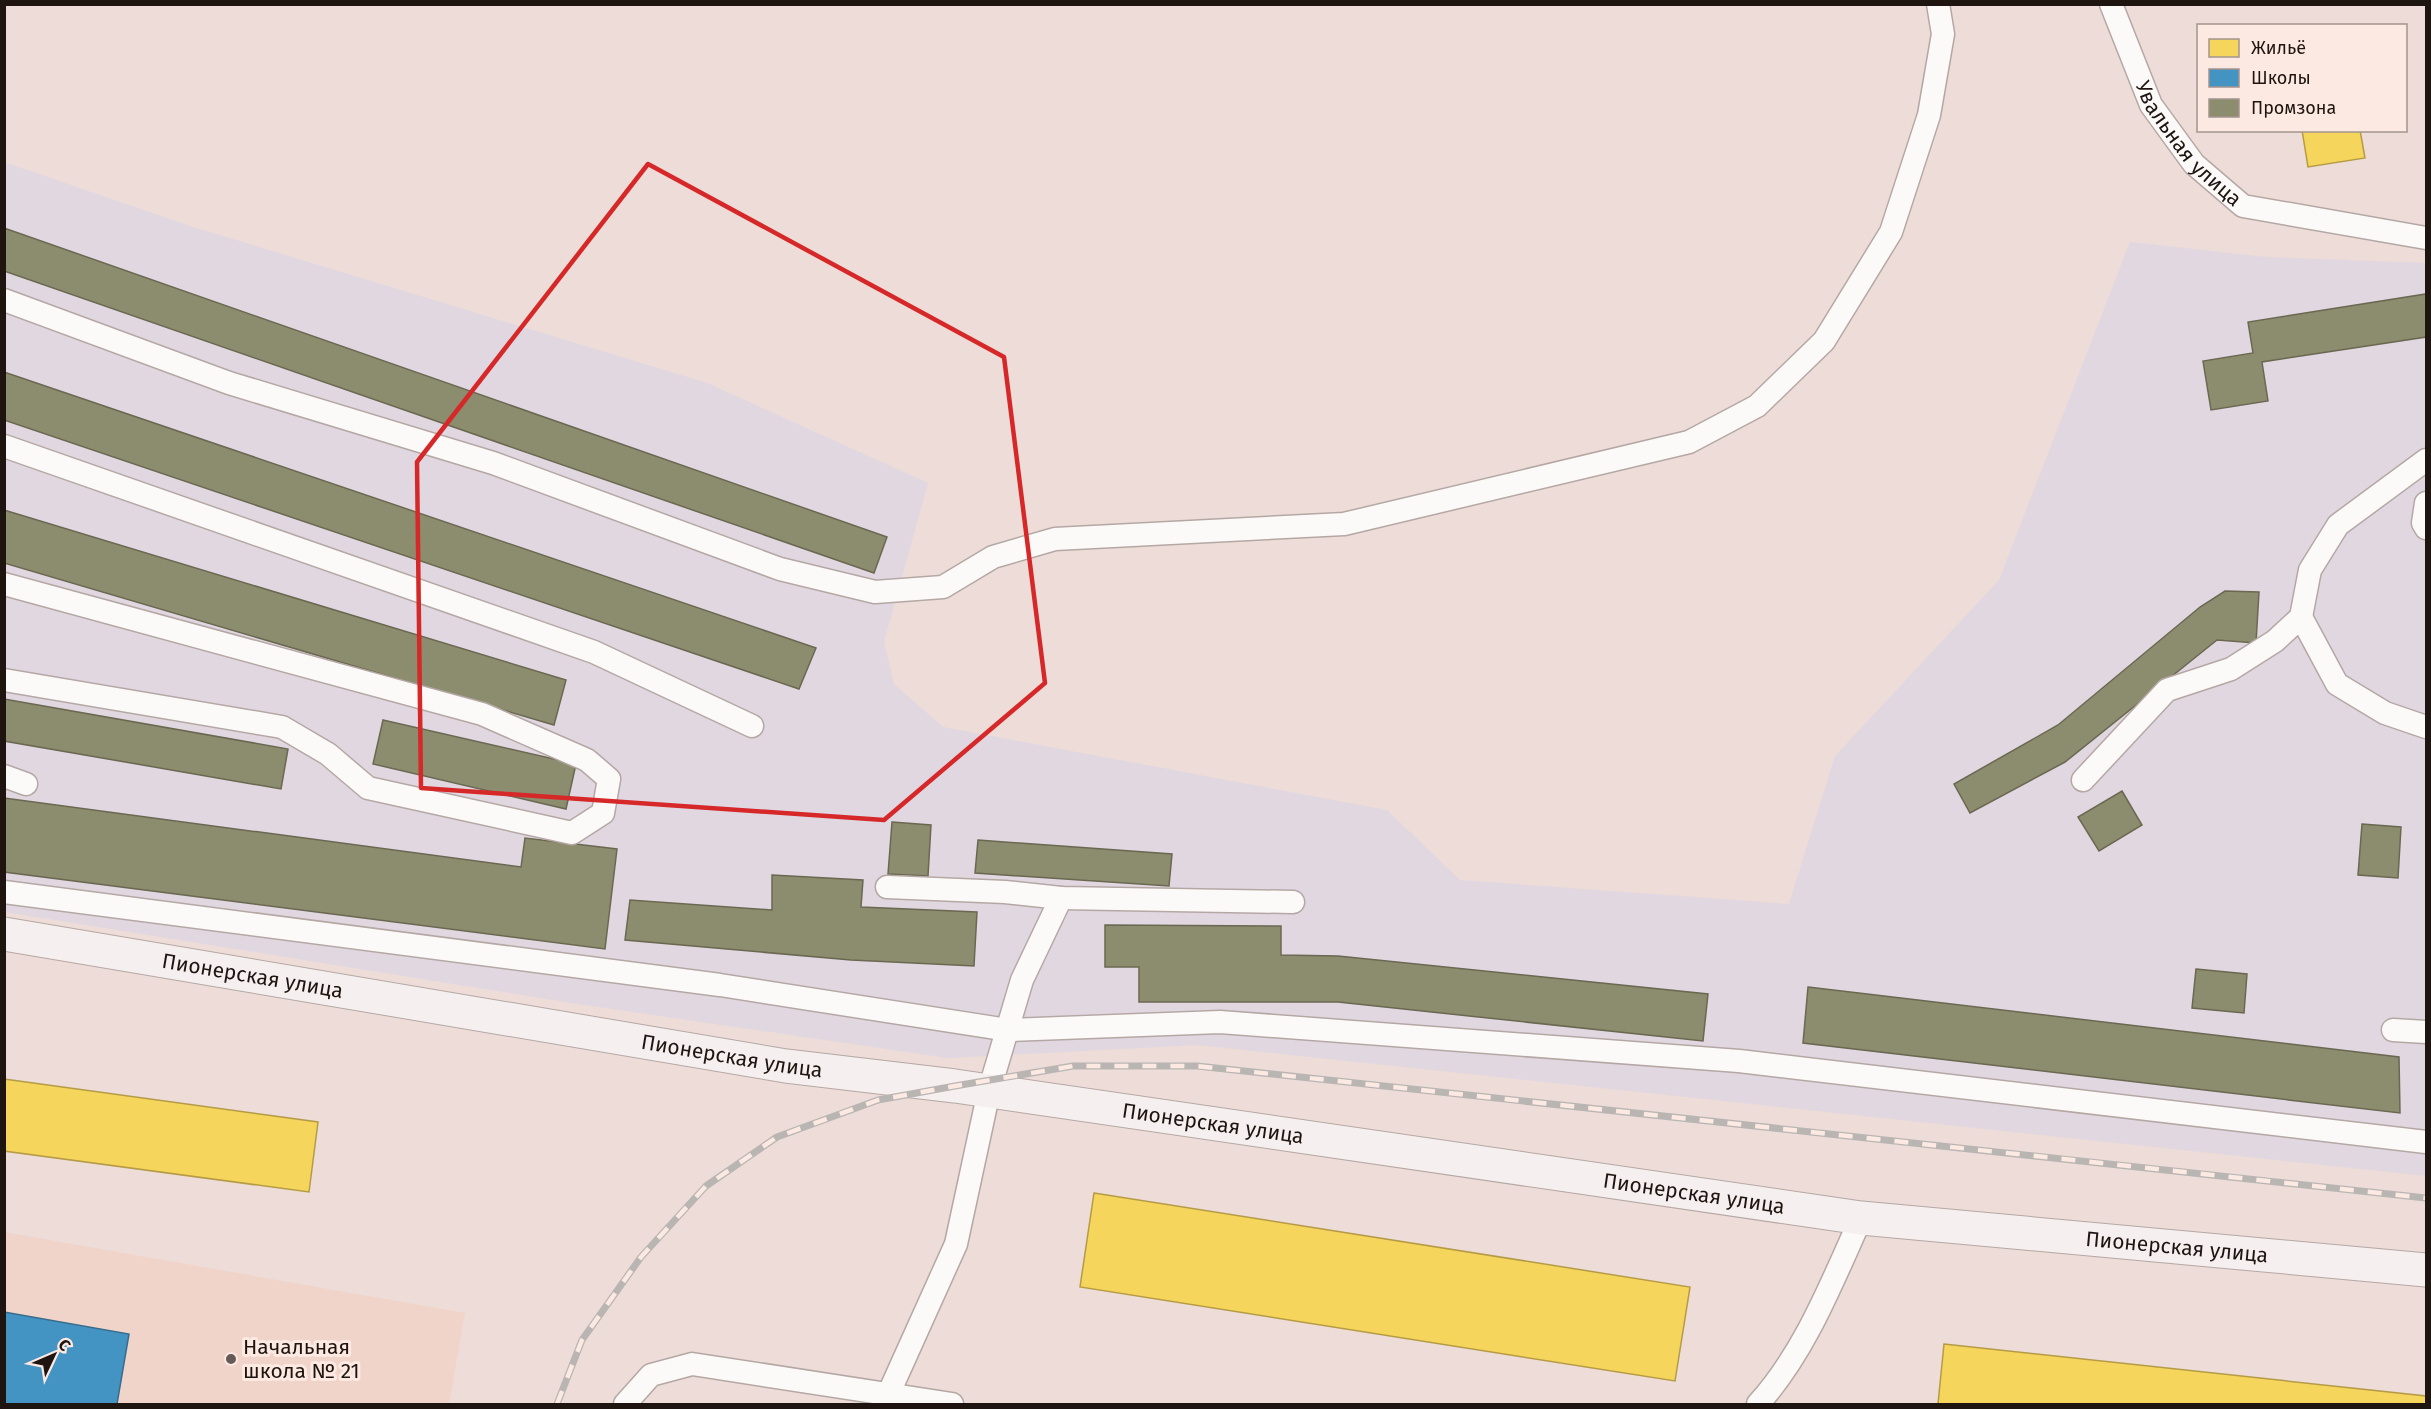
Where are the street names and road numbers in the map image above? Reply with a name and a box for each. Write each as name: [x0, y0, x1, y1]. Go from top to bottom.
street label: Увальная улица: [2130, 77, 2247, 212]
street label: Пионерская улица: [160, 948, 345, 1004]
street label: Пионерская улица: [639, 1029, 824, 1083]
street label: Пионерская улица: [1120, 1098, 1306, 1150]
street label: Пионерская улица: [1601, 1168, 1786, 1220]
street label: Пионерская улица: [2084, 1226, 2269, 1268]

